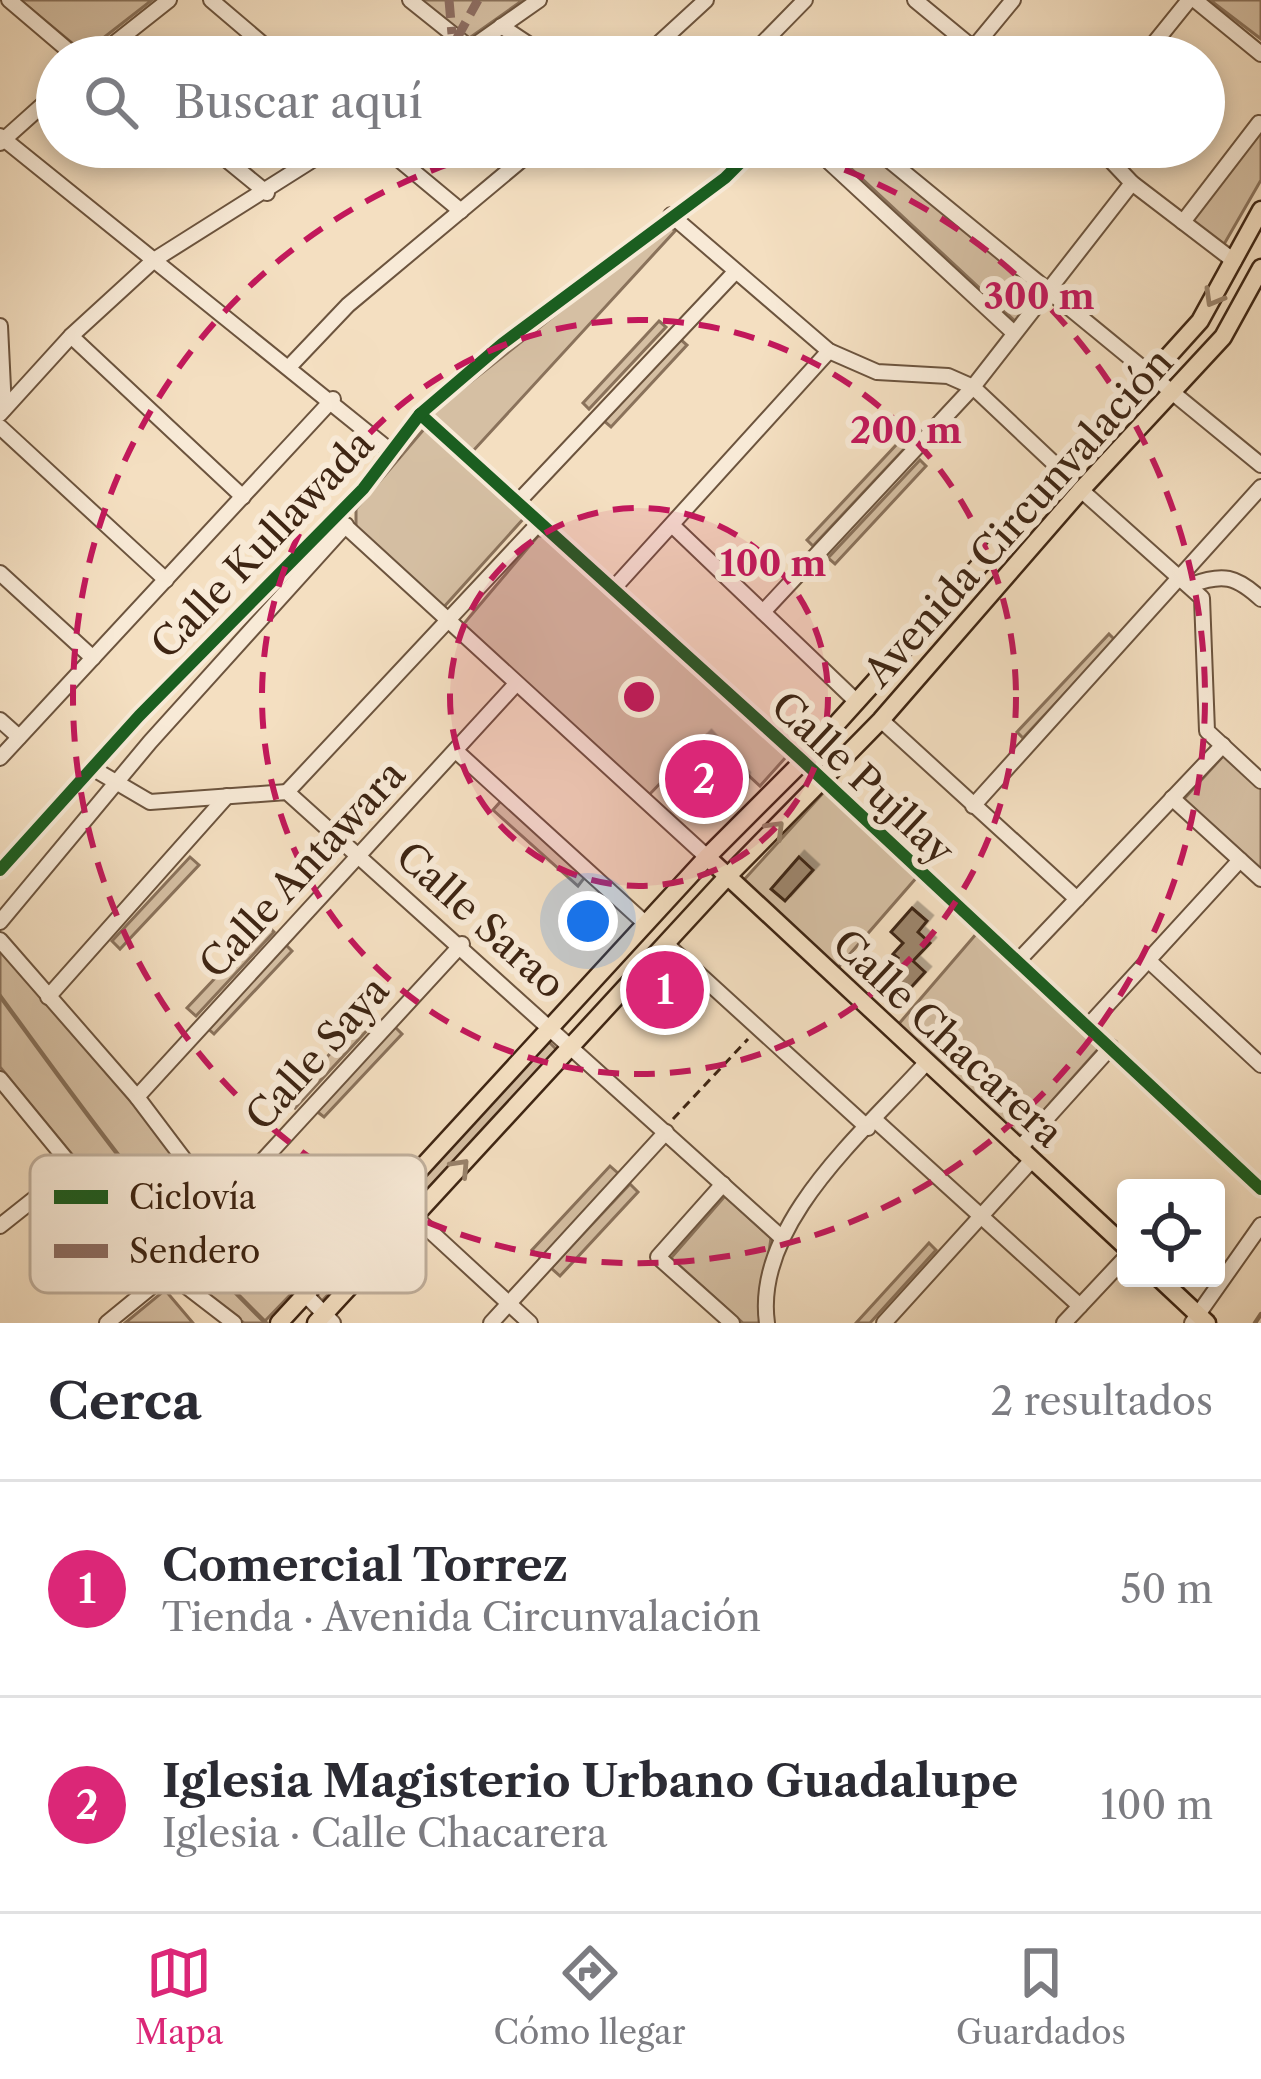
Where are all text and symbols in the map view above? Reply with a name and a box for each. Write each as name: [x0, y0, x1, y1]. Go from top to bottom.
search box: [36, 36, 1225, 168]
icon: search: [78, 69, 144, 135]
text: Buscar aquí: [174, 74, 423, 130]
text: 300 m: [983, 274, 1095, 318]
one-way arrow: [1205, 285, 1228, 306]
street label: Avenida Circunvalación: [853, 338, 1182, 697]
text: 200 m: [850, 408, 962, 452]
street label: Calle Kullawada: [141, 419, 383, 668]
text: 100 m: [720, 541, 826, 585]
centre of rings: [618, 676, 660, 718]
street label: Calle Pujllay: [762, 682, 964, 875]
pin: 2: [665, 734, 743, 824]
street label: Calle Antawara: [189, 750, 415, 988]
one-way arrow: [762, 821, 784, 843]
street label: Calle Sarao: [387, 832, 575, 1008]
your location: [558, 891, 618, 951]
street label: Calle Chacarera: [823, 919, 1073, 1157]
pin: 1: [626, 945, 704, 1035]
street label: Calle Saya: [236, 966, 399, 1140]
legend: [30, 1155, 426, 1293]
one-way arrow: [447, 1159, 468, 1180]
text: Ciclovía: [129, 1177, 257, 1218]
map controls: [1117, 1179, 1225, 1287]
button: locate: [1117, 1179, 1225, 1287]
text: Sendero: [129, 1231, 260, 1272]
text: Cerca: [48, 1370, 202, 1432]
text: 2 resultados: [991, 1377, 1213, 1425]
text: Comercial Torrez: [162, 1537, 568, 1593]
text: 1: [78, 1565, 96, 1613]
text: 50 m: [1120, 1565, 1213, 1613]
text: Tienda · Avenida Circunvalación: [162, 1593, 761, 1641]
text: Iglesia Magisterio Urbano Guadalupe: [162, 1753, 1018, 1809]
text: 2: [75, 1781, 99, 1829]
text: 100 m: [1100, 1781, 1213, 1829]
text: Iglesia · Calle Chacarera: [162, 1809, 608, 1857]
tab: Mapa: [135, 1940, 223, 2053]
tab: Cómo llegar: [494, 1940, 686, 2053]
tab: Guardados: [956, 1940, 1126, 2053]

